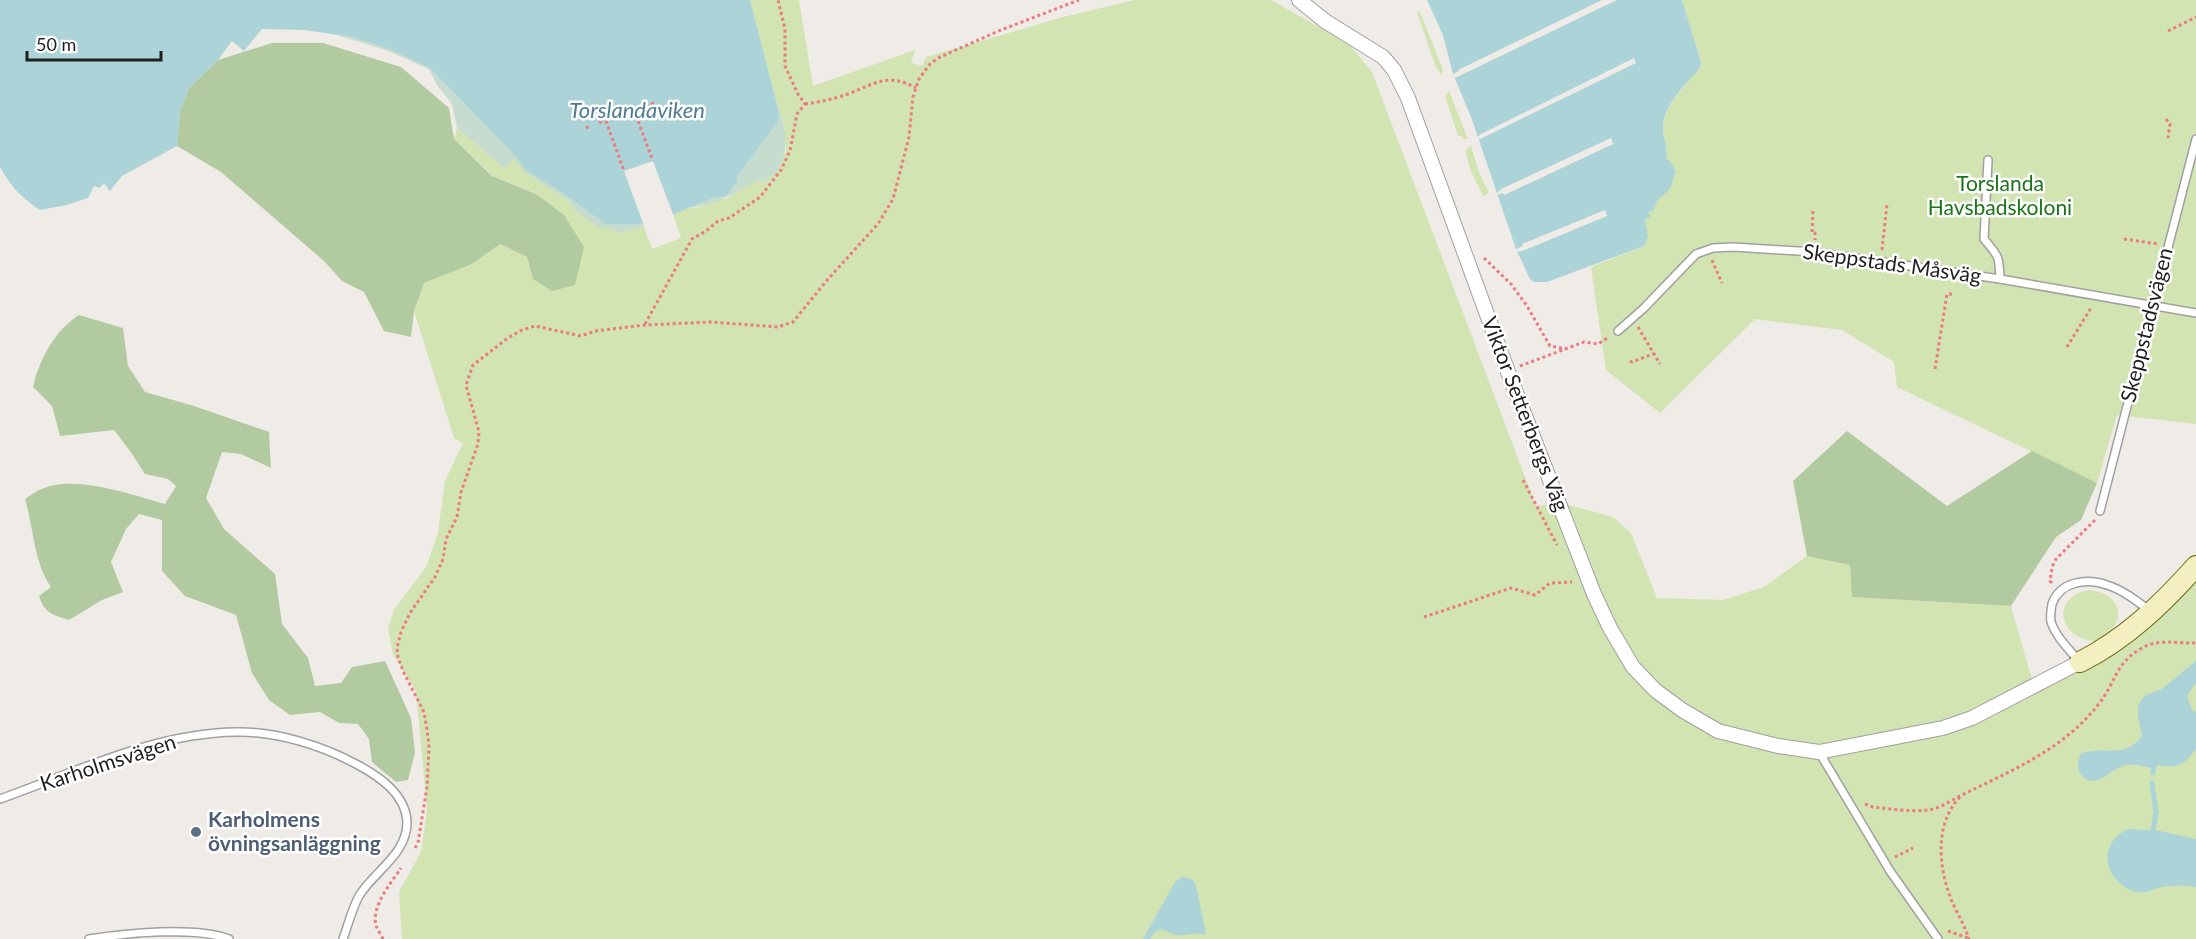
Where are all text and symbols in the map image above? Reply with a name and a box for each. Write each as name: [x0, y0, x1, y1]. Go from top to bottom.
scale bar: [27, 24, 160, 62]
text: 50 m: [36, 33, 76, 55]
water label: Torslandaviken: [569, 96, 705, 123]
park label: Torslanda Havsbadskoloni: [1928, 170, 2072, 219]
street label: Skeppstads Måsväg: [1801, 238, 1983, 287]
street label: Skeppstadsvägen: [2114, 245, 2177, 404]
street label: Viktor Setterbergs Väg: [1478, 313, 1575, 514]
street label: Karholmsvägen: [36, 728, 179, 795]
place label: Karholmens övningsanläggning: [208, 806, 381, 855]
marker: Karholmens övningsanläggning: [189, 825, 203, 839]

